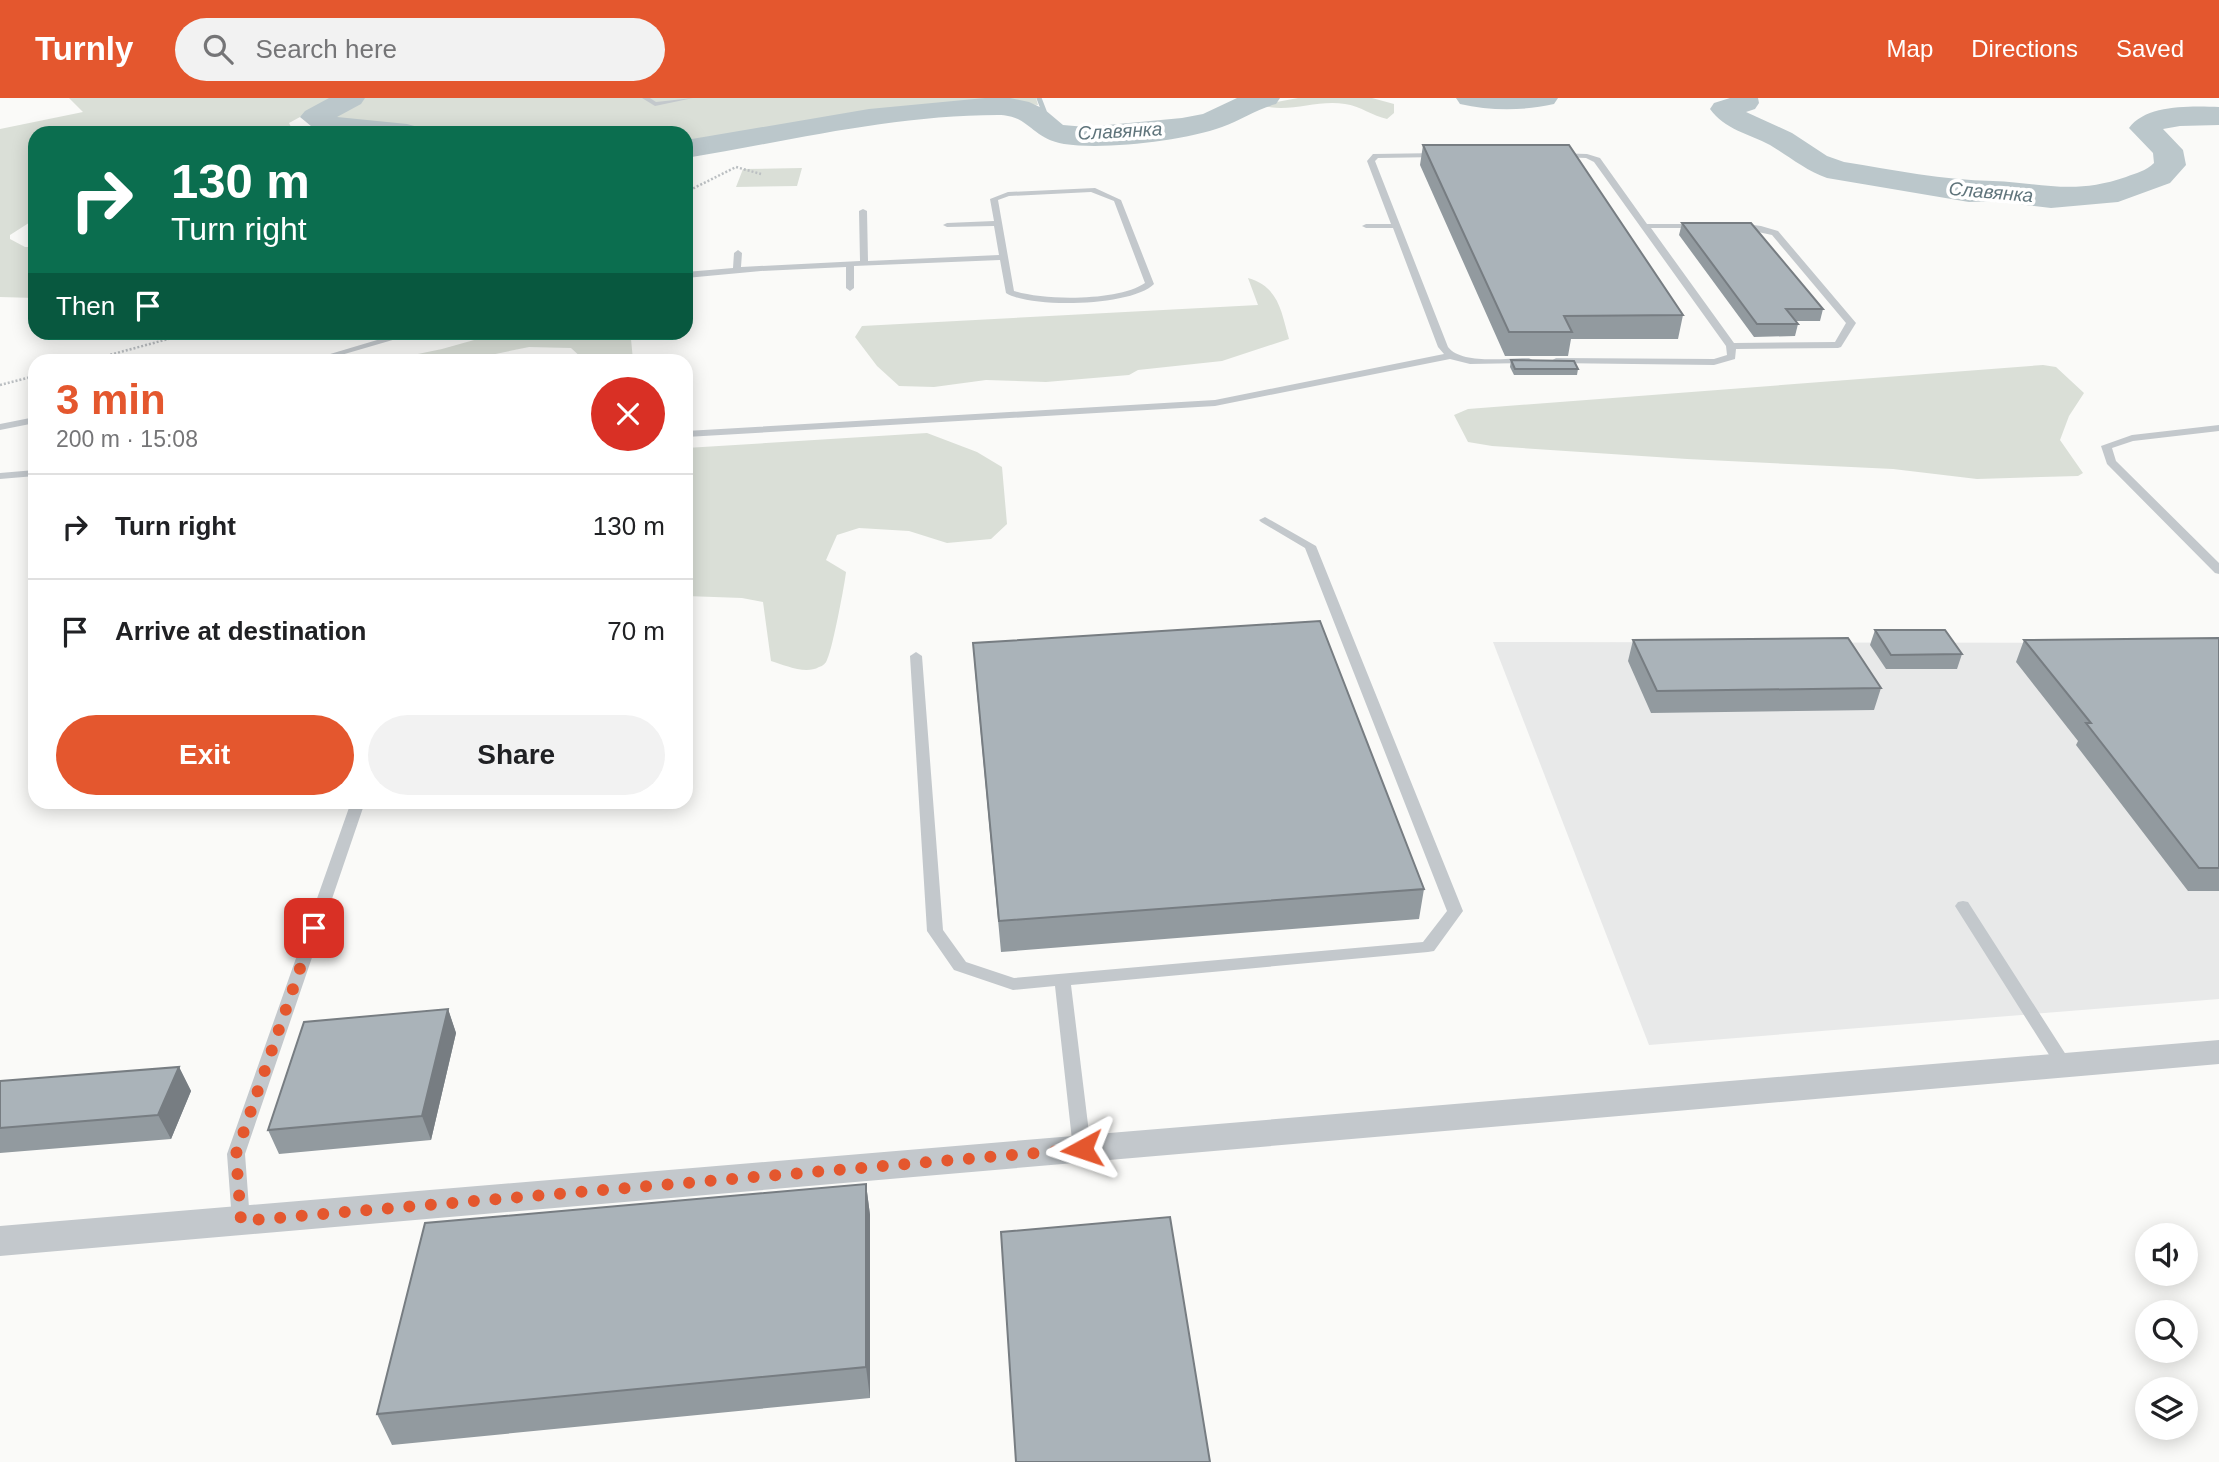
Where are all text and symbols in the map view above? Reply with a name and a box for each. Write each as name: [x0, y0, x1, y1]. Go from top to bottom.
search box: [175, 18, 665, 81]
text: Turnly: [35, 30, 133, 67]
icon: search: [199, 30, 237, 68]
text: Search here: [255, 34, 397, 64]
text: Map: [1887, 35, 1933, 62]
text: Directions: [1971, 35, 2078, 62]
text: Saved: [2116, 35, 2184, 62]
water label: Славянка: [1077, 118, 1163, 144]
icon: right: [56, 154, 147, 245]
text: 130 m: [171, 154, 310, 208]
water label: Славянка: [1948, 178, 2034, 206]
text: Turn right: [171, 211, 307, 247]
icon: arrive: [129, 287, 167, 325]
text: Then: [56, 291, 115, 321]
text: 3 min: [56, 376, 166, 423]
button: close: [591, 377, 665, 451]
text: 200 m · 15:08: [56, 426, 198, 452]
icon: right: [56, 508, 94, 546]
text: Turn right: [115, 511, 236, 541]
text: 130 m: [593, 511, 665, 541]
icon: arrive: [56, 613, 94, 651]
text: Arrive at destination: [115, 616, 366, 646]
text: 70 m: [607, 616, 665, 646]
button: Exit: [56, 715, 354, 795]
button: Share: [368, 715, 665, 795]
pin: [284, 898, 344, 958]
icon: arrive: [295, 909, 333, 947]
position arrow: [1045, 1112, 1119, 1186]
map controls: [2135, 1223, 2198, 1440]
button: sound: [2135, 1223, 2198, 1286]
button: search: [2135, 1300, 2198, 1363]
button: layers: [2135, 1377, 2198, 1440]

